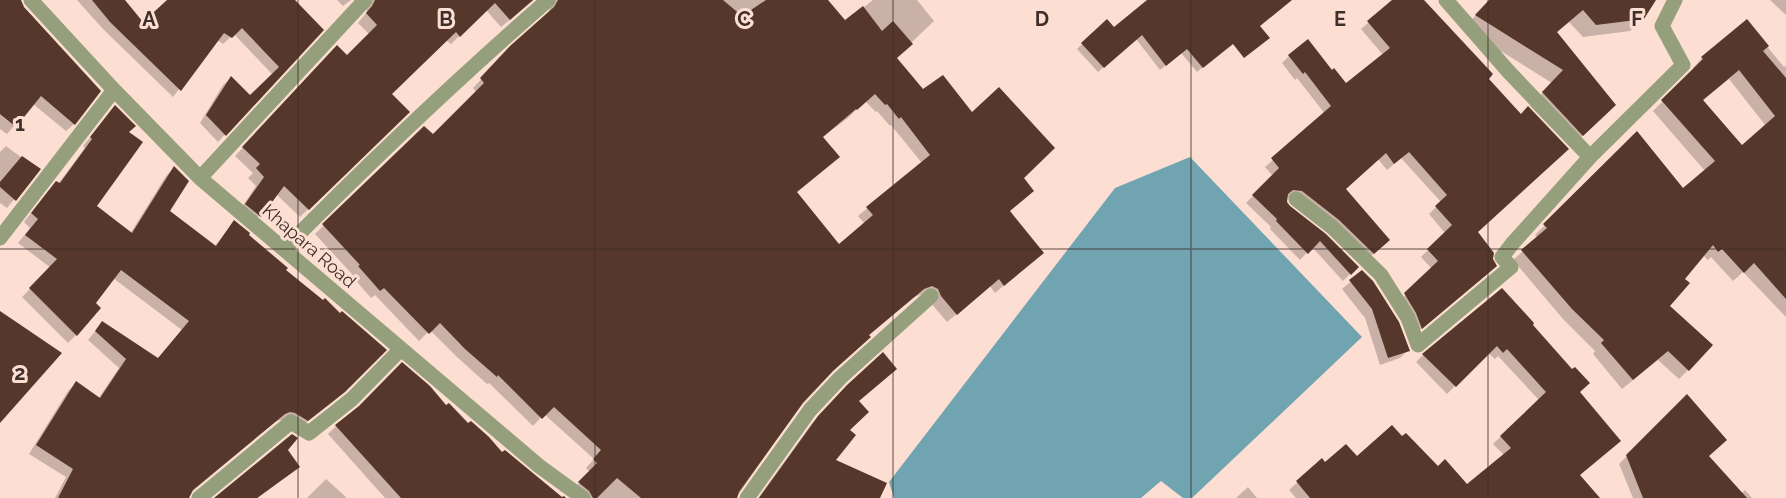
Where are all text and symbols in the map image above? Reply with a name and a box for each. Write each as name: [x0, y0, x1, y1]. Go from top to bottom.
text: A: [142, 7, 156, 31]
text: B: [439, 7, 453, 31]
text: C: [737, 7, 751, 31]
text: D: [1035, 7, 1049, 31]
text: E: [1334, 7, 1346, 31]
text: F: [1631, 7, 1643, 31]
text: 1: [15, 112, 25, 136]
street label: Khapara Road: [258, 199, 360, 292]
text: 2: [14, 361, 26, 385]

